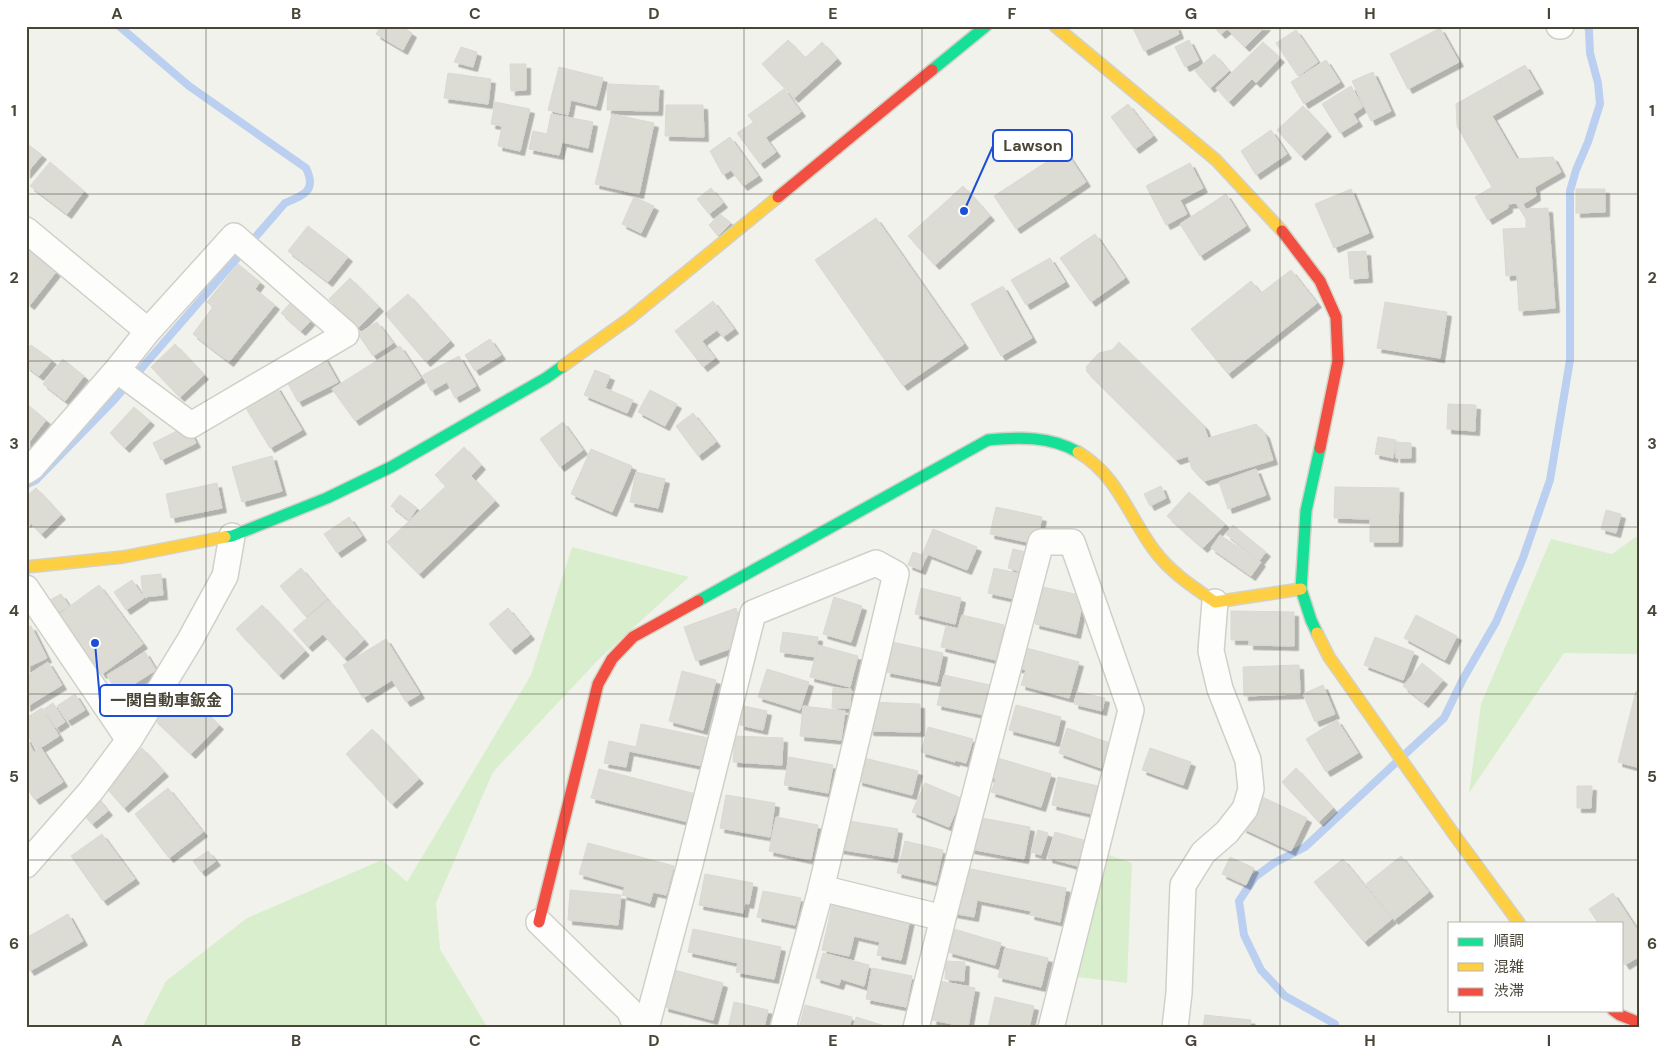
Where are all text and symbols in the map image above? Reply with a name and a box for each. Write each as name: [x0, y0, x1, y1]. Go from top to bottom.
text: A: [111, 3, 123, 24]
text: B: [291, 3, 301, 24]
text: C: [469, 3, 481, 24]
text: D: [648, 3, 660, 24]
text: E: [828, 3, 838, 24]
text: F: [1008, 3, 1017, 24]
text: G: [1185, 3, 1197, 24]
text: H: [1364, 3, 1376, 24]
text: I: [1547, 3, 1551, 24]
text: 1: [11, 100, 17, 121]
text: 1: [1649, 100, 1655, 121]
callout: Lawson: [993, 130, 1072, 161]
text: Lawson: [1003, 135, 1063, 156]
text: 2: [9, 267, 19, 288]
text: 2: [1647, 267, 1657, 288]
text: 3: [9, 433, 19, 454]
text: 3: [1647, 433, 1657, 454]
text: 4: [9, 600, 19, 621]
text: 4: [1647, 600, 1657, 621]
callout: 一関自動車鈑金: [100, 685, 232, 716]
text: 一関自動車鈑金: [110, 690, 222, 711]
text: 5: [9, 766, 19, 787]
text: 5: [1647, 766, 1657, 787]
legend: [1448, 922, 1624, 1012]
text: 順調: [1494, 931, 1524, 951]
text: 6: [9, 933, 19, 954]
text: 6: [1647, 933, 1657, 954]
text: 混雑: [1494, 957, 1524, 977]
text: 渋滞: [1494, 981, 1524, 1001]
text: A: [111, 1030, 123, 1051]
text: B: [291, 1030, 301, 1051]
text: C: [469, 1030, 481, 1051]
text: D: [648, 1030, 660, 1051]
text: E: [828, 1030, 838, 1051]
text: F: [1008, 1030, 1017, 1051]
text: G: [1185, 1030, 1197, 1051]
text: H: [1364, 1030, 1376, 1051]
text: I: [1547, 1030, 1551, 1051]

